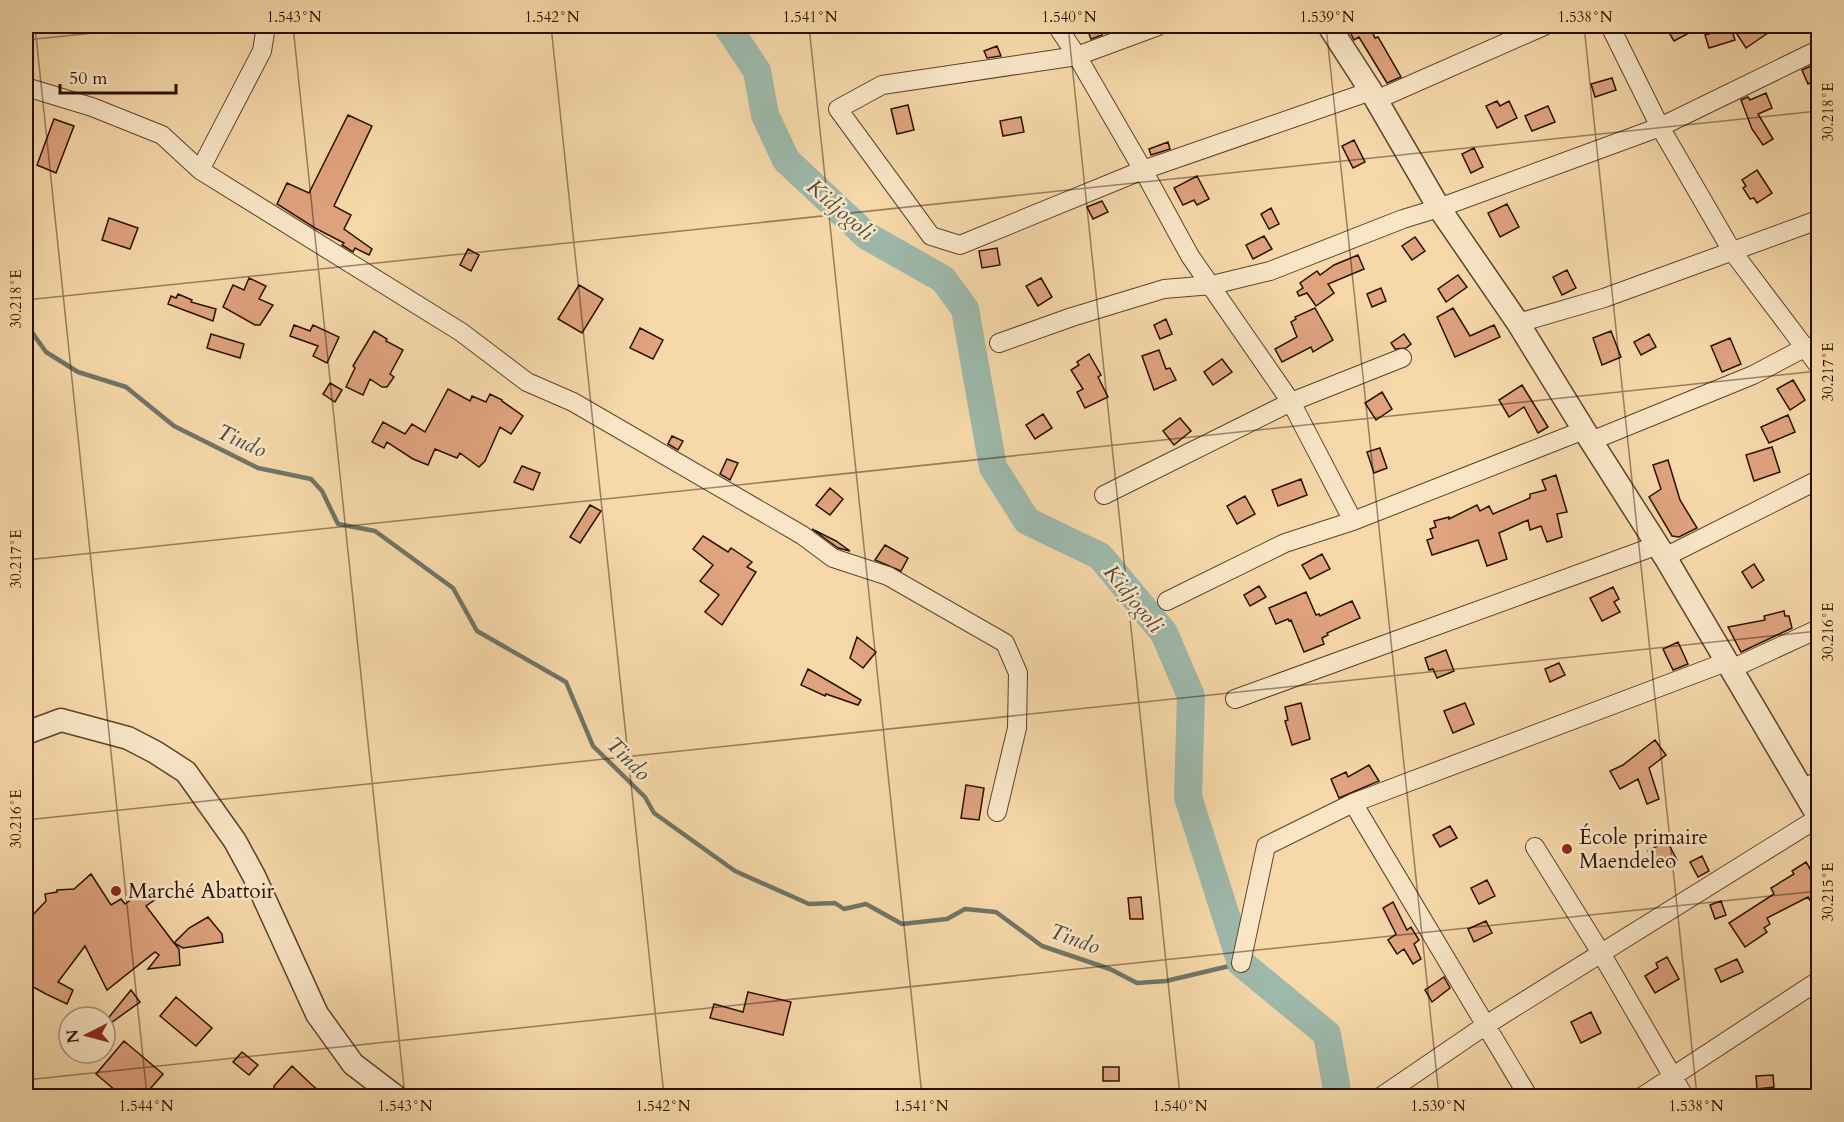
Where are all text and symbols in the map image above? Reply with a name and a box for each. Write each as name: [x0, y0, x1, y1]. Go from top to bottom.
text: 1.543°N: [266, 7, 322, 27]
text: 1.542°N: [524, 7, 580, 27]
text: 1.541°N: [782, 7, 838, 27]
text: 1.540°N: [1041, 7, 1097, 27]
text: 1.539°N: [1299, 7, 1355, 27]
text: 1.538°N: [1557, 7, 1613, 27]
scale bar: [60, 57, 176, 95]
text: 50 m: [69, 66, 108, 91]
text: 30.218°E: [1818, 82, 1838, 142]
water label: Kidjogoli: [800, 172, 881, 248]
text: 30.218°E: [6, 269, 26, 329]
text: 30.217°E: [1818, 342, 1838, 402]
water label: Tindo: [212, 417, 271, 465]
text: 30.217°E: [6, 529, 26, 589]
water label: Kidjogoli: [1096, 558, 1171, 640]
text: 30.216°E: [1818, 602, 1838, 662]
water label: Tindo: [599, 730, 657, 788]
text: 30.216°E: [6, 789, 26, 849]
place label: École primaire Maendeleo: [1579, 823, 1708, 876]
marker: École primaire Maendeleo: [1560, 842, 1574, 856]
text: 30.215°E: [1818, 862, 1838, 922]
place label: Marché Abattoir: [128, 877, 275, 906]
marker: Marché Abattoir: [109, 884, 123, 898]
water label: Tindo: [1045, 916, 1104, 962]
north arrow: [57, 1005, 117, 1065]
text: N: [61, 1028, 85, 1045]
text: 1.544°N: [118, 1096, 174, 1116]
text: 1.543°N: [377, 1096, 433, 1116]
text: 1.542°N: [635, 1096, 691, 1116]
text: 1.541°N: [893, 1096, 949, 1116]
text: 1.540°N: [1152, 1096, 1208, 1116]
text: 1.539°N: [1410, 1096, 1466, 1116]
text: 1.538°N: [1668, 1096, 1724, 1116]

